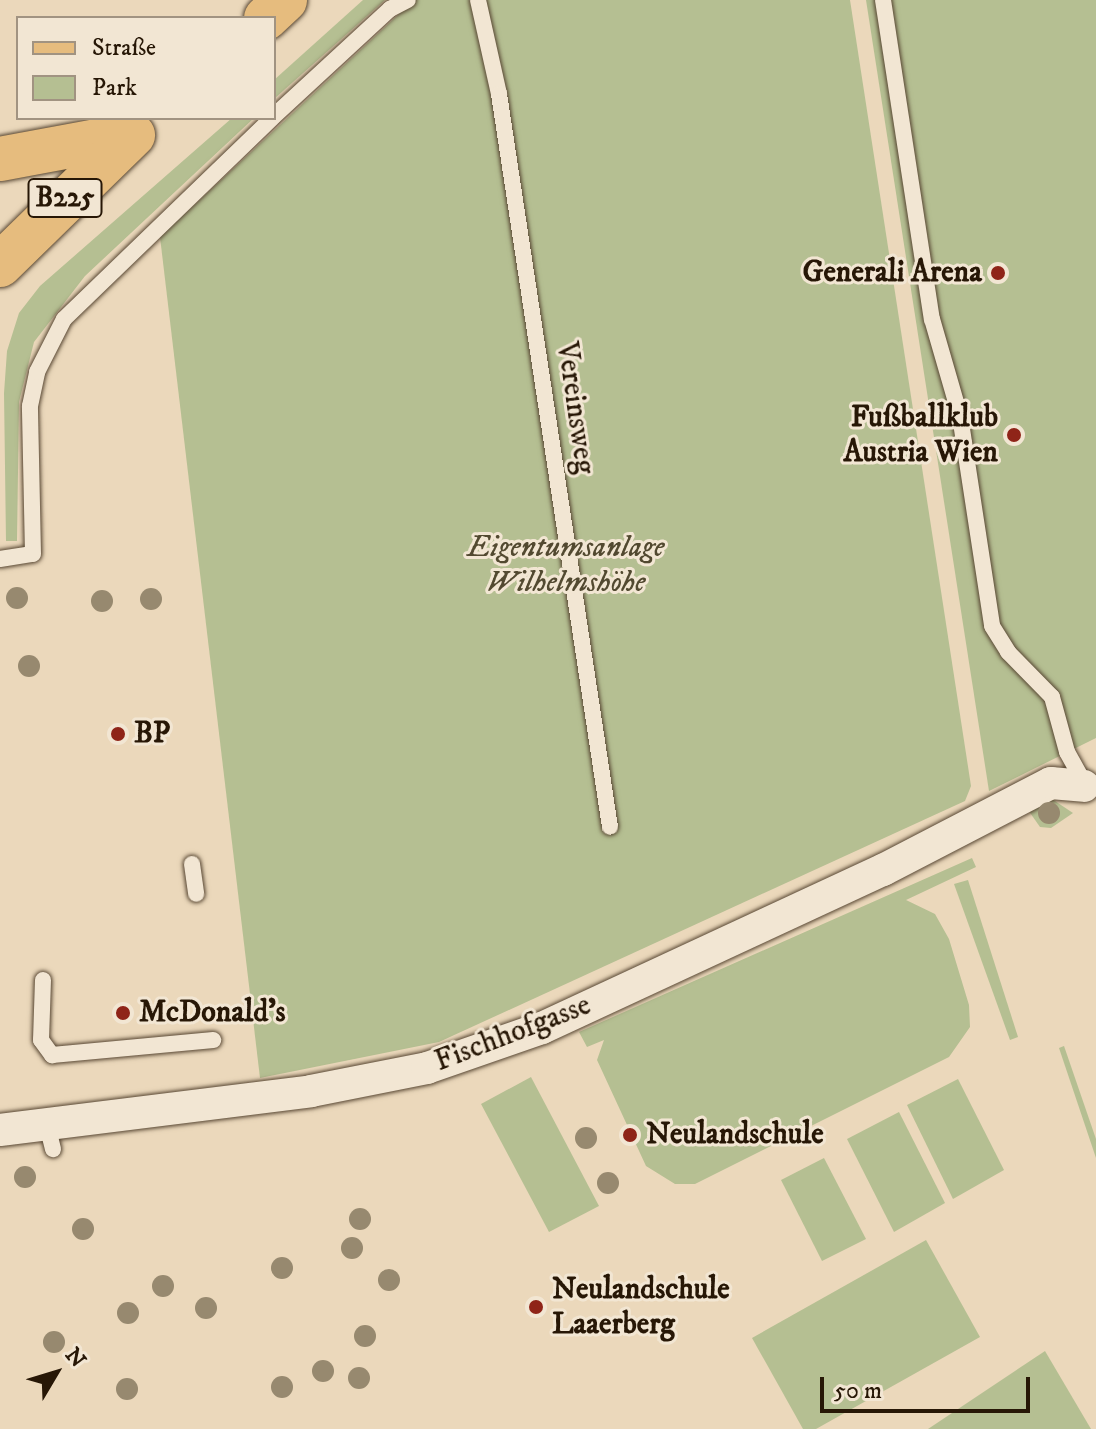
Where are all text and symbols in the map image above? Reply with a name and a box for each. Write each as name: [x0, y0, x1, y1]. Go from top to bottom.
legend: [16, 16, 276, 120]
text: Straße: [92, 33, 156, 63]
text: Park: [92, 73, 137, 103]
road number: B225: [27, 174, 103, 222]
place label: Generali Arena: [802, 255, 982, 291]
marker: Generali Arena: [989, 264, 1007, 282]
street label: Vereinsweg: [548, 340, 602, 476]
place label: Fußballklub Austria Wien: [843, 400, 998, 470]
marker: Fußballklub Austria Wien: [1005, 426, 1023, 444]
park label: Eigentumsanlage Wilhelmshöhe: [468, 530, 664, 600]
place label: BP: [134, 716, 170, 752]
marker: BP: [109, 725, 127, 743]
street label: Fischhofgasse: [430, 988, 596, 1080]
place label: McDonald's: [139, 995, 286, 1031]
marker: McDonald's: [114, 1004, 132, 1022]
place label: Neulandschule: [646, 1117, 824, 1153]
marker: Neulandschule: [621, 1126, 639, 1144]
place label: Neulandschule Laaerberg: [552, 1272, 730, 1342]
marker: Neulandschule Laaerberg: [527, 1298, 545, 1316]
north arrow: [16, 1333, 96, 1413]
text: N: [59, 1342, 92, 1373]
scale bar: [824, 1361, 1034, 1411]
text: 50 m: [834, 1376, 882, 1406]

